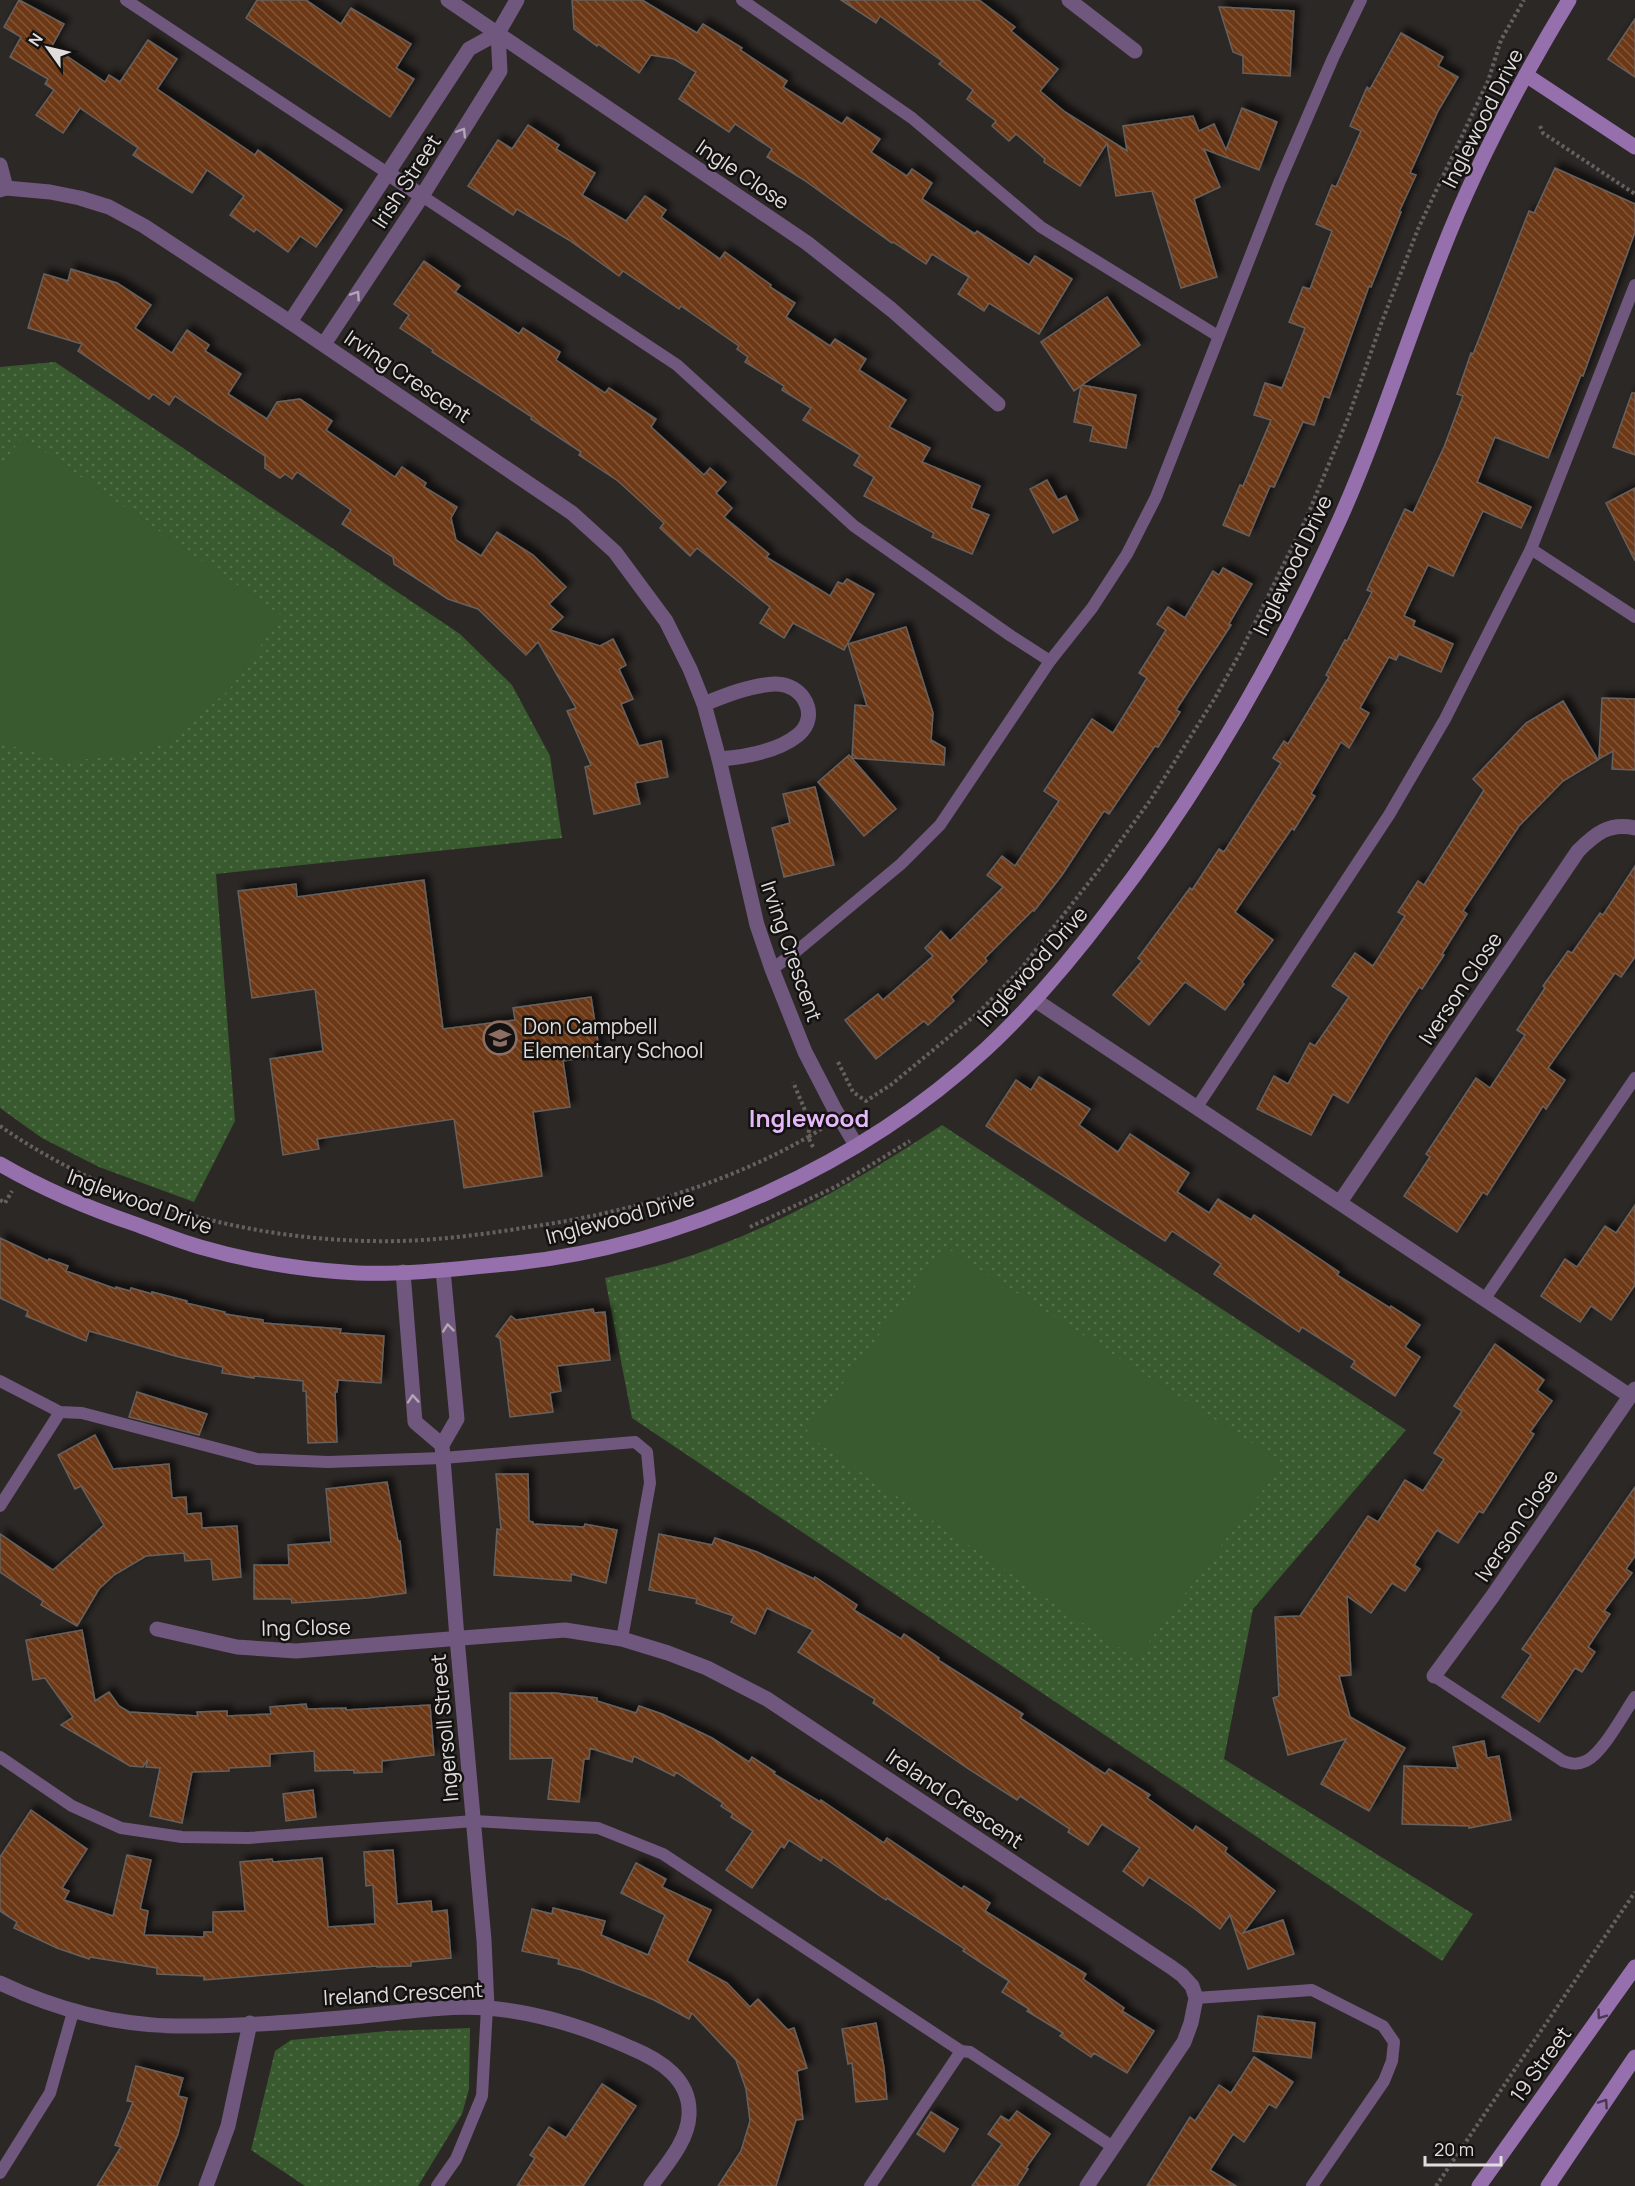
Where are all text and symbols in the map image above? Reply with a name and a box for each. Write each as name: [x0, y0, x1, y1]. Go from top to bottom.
north arrow: [18, 18, 78, 78]
text: N: [23, 29, 48, 51]
street label: Inglewood Drive: [1435, 44, 1529, 192]
one-way arrow: [455, 128, 466, 139]
street label: Irish Street: [365, 129, 447, 233]
street label: Ingle Close: [691, 133, 795, 215]
one-way arrow: [348, 291, 359, 302]
street label: Irving Crescent: [339, 323, 477, 429]
street label: Inglewood Drive: [1246, 490, 1338, 640]
street label: Irving Crescent: [755, 877, 829, 1025]
street label: Inglewood Drive: [970, 900, 1094, 1032]
street label: Iverson Close: [1412, 926, 1508, 1050]
place label: Don Campbell Elementary School: [523, 1012, 704, 1064]
school or university icon: Don Campbell Elementary School: [482, 1020, 518, 1056]
district label: Inglewood: [749, 1101, 869, 1134]
street label: Inglewood Drive: [63, 1162, 217, 1240]
street label: Inglewood Drive: [543, 1184, 697, 1250]
one-way arrow: [442, 1323, 455, 1332]
one-way arrow: [407, 1394, 420, 1403]
street label: Iverson Close: [1468, 1463, 1564, 1587]
street label: Ing Close: [261, 1612, 351, 1642]
street label: Ingersoll Street: [424, 1653, 464, 1803]
street label: Ireland Crescent: [881, 1742, 1029, 1854]
street label: Ireland Crescent: [322, 1975, 484, 2011]
one-way arrow: [1597, 2008, 1608, 2019]
street label: 19 Street: [1503, 2021, 1577, 2107]
one-way arrow: [1597, 2098, 1608, 2109]
scale bar: [1425, 2129, 1502, 2167]
text: 20 m: [1434, 2137, 1474, 2161]

